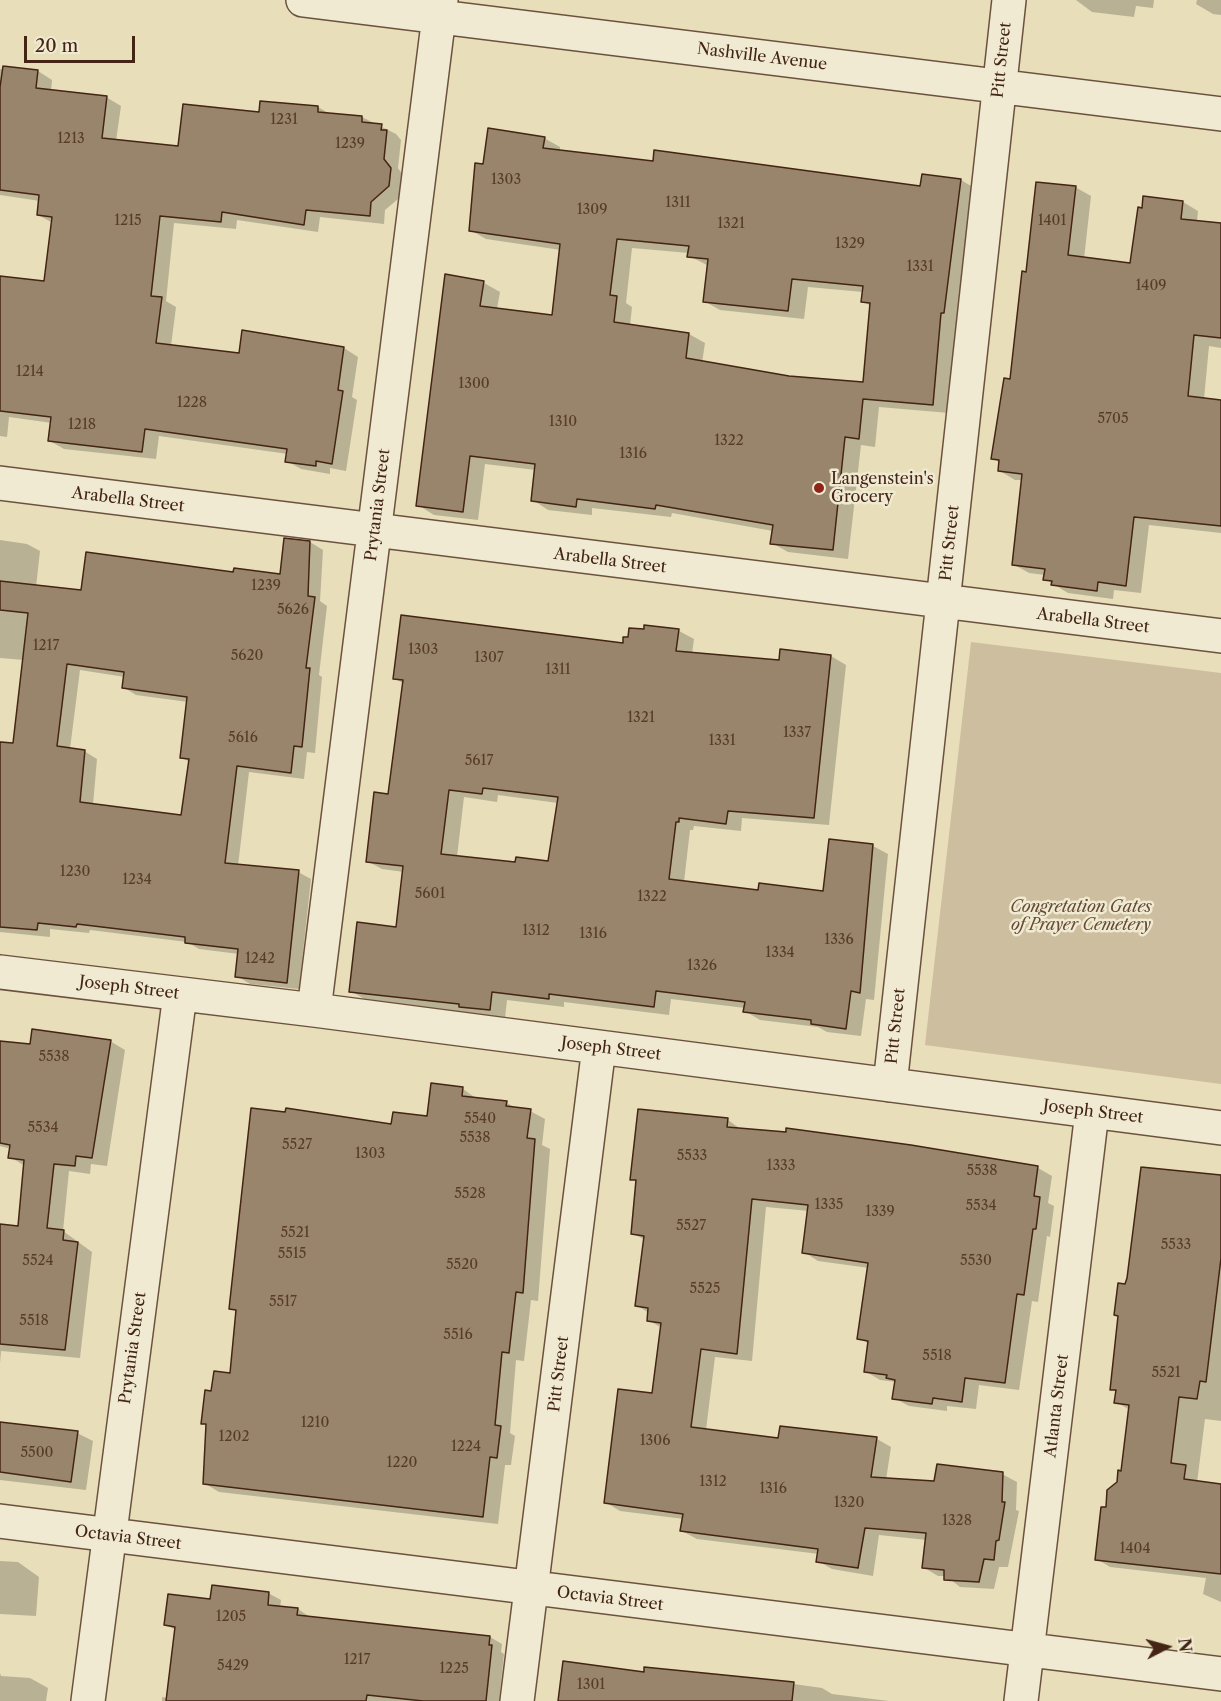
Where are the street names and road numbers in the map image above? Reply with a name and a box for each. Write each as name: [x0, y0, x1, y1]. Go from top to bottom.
street label: Pitt Street: [988, 21, 1016, 99]
street label: Nashville Avenue: [696, 39, 828, 75]
street label: Prytania Street: [362, 448, 394, 562]
street label: Arabella Street: [71, 484, 185, 516]
street label: Pitt Street: [936, 504, 964, 582]
street label: Arabella Street: [553, 545, 667, 577]
street label: Arabella Street: [1036, 605, 1150, 637]
street label: Joseph Street: [78, 972, 180, 1004]
street label: Pitt Street: [882, 987, 910, 1065]
street label: Joseph Street: [560, 1033, 662, 1065]
street label: Joseph Street: [1042, 1096, 1144, 1128]
street label: Prytania Street: [116, 1291, 150, 1405]
street label: Pitt Street: [545, 1335, 573, 1413]
street label: Atlanta Street: [1041, 1353, 1073, 1459]
street label: Octavia Street: [74, 1522, 182, 1554]
street label: Octavia Street: [556, 1583, 664, 1615]

